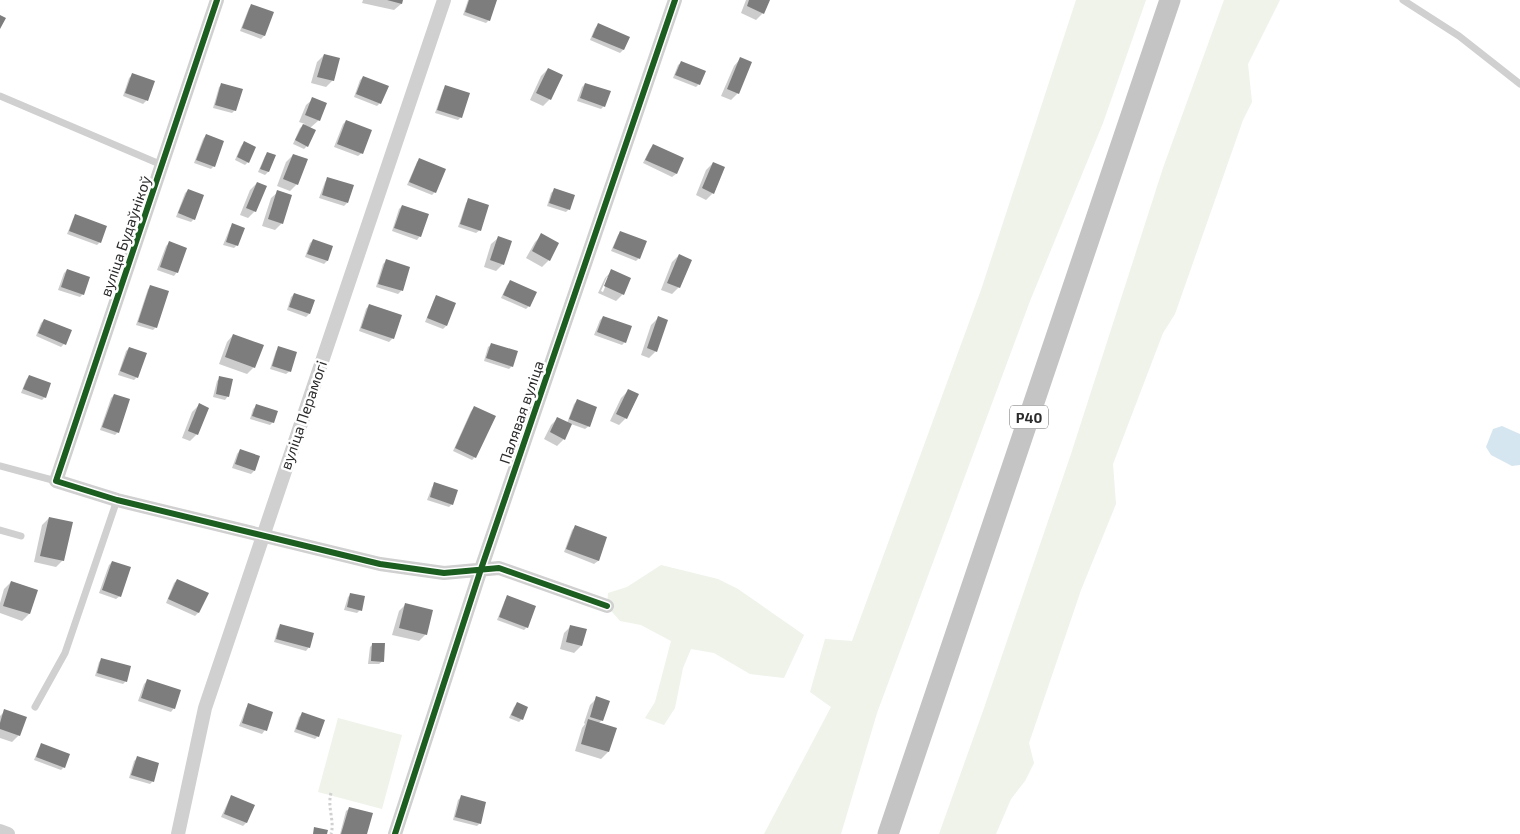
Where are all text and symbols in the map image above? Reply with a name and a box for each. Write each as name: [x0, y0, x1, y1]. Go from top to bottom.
street label: вуліца Будаўнікоў: [96, 173, 155, 299]
street label: вуліца Перамогі: [276, 358, 331, 472]
street label: Палявая вуліца: [495, 358, 548, 466]
road number: Р40: [1010, 406, 1048, 428]

